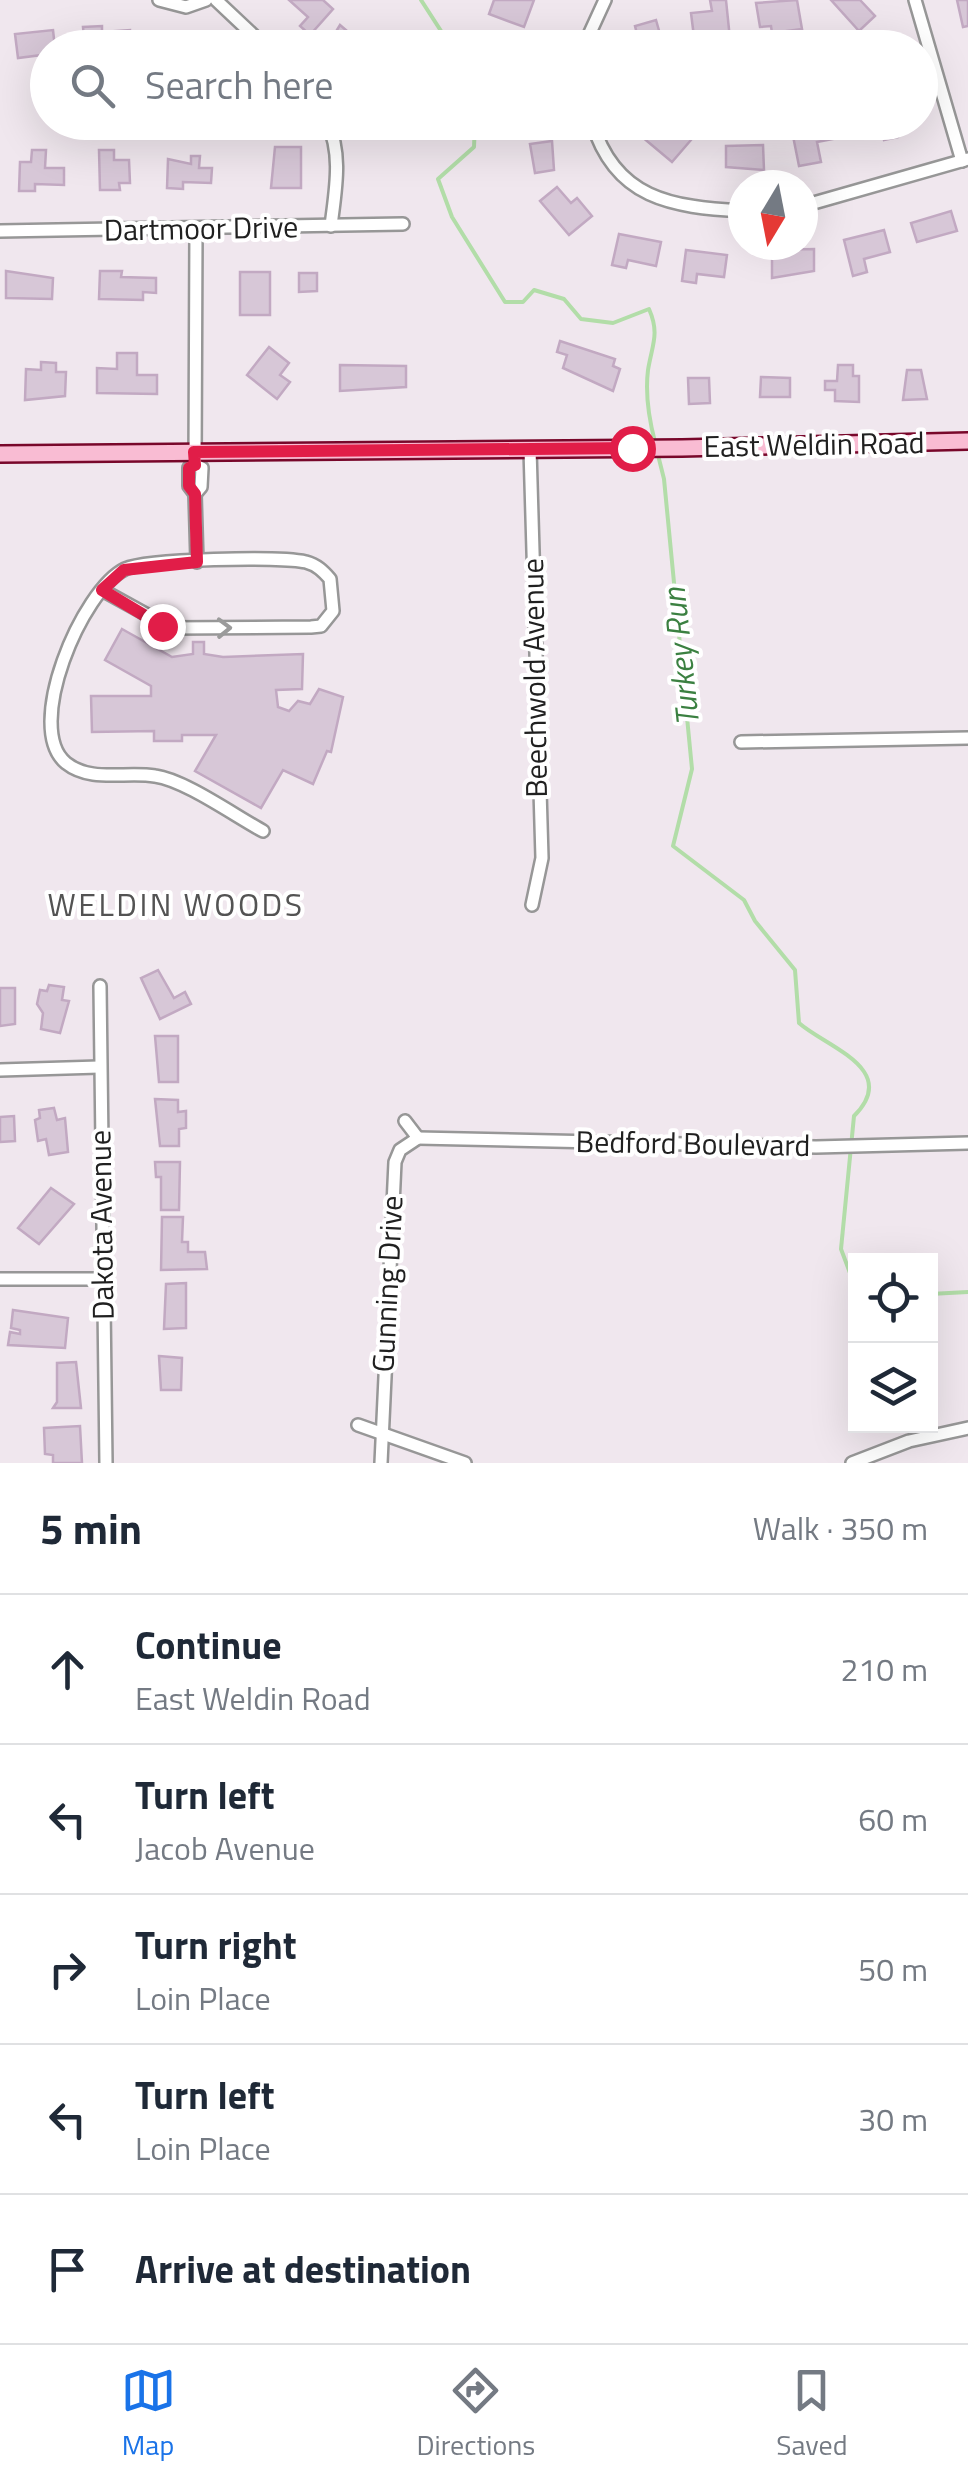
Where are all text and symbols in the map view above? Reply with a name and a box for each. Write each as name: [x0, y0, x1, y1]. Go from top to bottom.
search box: [30, 30, 938, 140]
text: Search here: [145, 56, 333, 114]
icon: search: [65, 58, 120, 113]
north arrow: [728, 170, 818, 260]
street label: Dartmoor Drive: [103, 203, 299, 253]
street label: East Weldin Road: [703, 419, 925, 469]
route start: [610, 426, 656, 472]
street label: Beechwold Avenue: [509, 558, 559, 798]
water label: Turkey Run: [649, 585, 711, 729]
route end: [140, 604, 186, 650]
one-way arrow: [218, 617, 233, 639]
district label: WELDIN WOODS: [47, 880, 305, 928]
street label: Bedford Boulevard: [575, 1118, 811, 1168]
street label: Dakota Avenue: [76, 1130, 126, 1320]
street label: Gunning Drive: [359, 1194, 415, 1374]
map controls: [848, 1253, 938, 1433]
button: locate: [848, 1253, 938, 1343]
button: layers: [848, 1343, 938, 1433]
text: 5 min: [40, 1496, 142, 1560]
text: Walk · 350 m: [753, 1504, 928, 1552]
text: Continue: [135, 1616, 282, 1674]
icon: ahead: [40, 1642, 95, 1697]
text: 210 m: [840, 1645, 928, 1693]
text: East Weldin Road: [135, 1674, 371, 1722]
text: Turn left: [135, 1766, 275, 1824]
icon: left: [40, 1792, 95, 1847]
text: 60 m: [858, 1795, 928, 1843]
text: Jacob Avenue: [135, 1824, 315, 1872]
text: Turn right: [135, 1916, 297, 1974]
icon: right: [40, 1942, 95, 1997]
text: 50 m: [858, 1945, 928, 1993]
text: Loin Place: [135, 1974, 271, 2022]
text: Turn left: [135, 2066, 275, 2124]
icon: left: [40, 2092, 95, 2147]
text: 30 m: [858, 2095, 928, 2143]
text: Loin Place: [135, 2124, 271, 2172]
text: Arrive at destination: [135, 2240, 471, 2298]
icon: arrive: [40, 2242, 95, 2297]
tab: Map: [121, 2363, 176, 2466]
tab: Directions: [417, 2363, 535, 2466]
tab: Saved: [776, 2363, 847, 2466]

